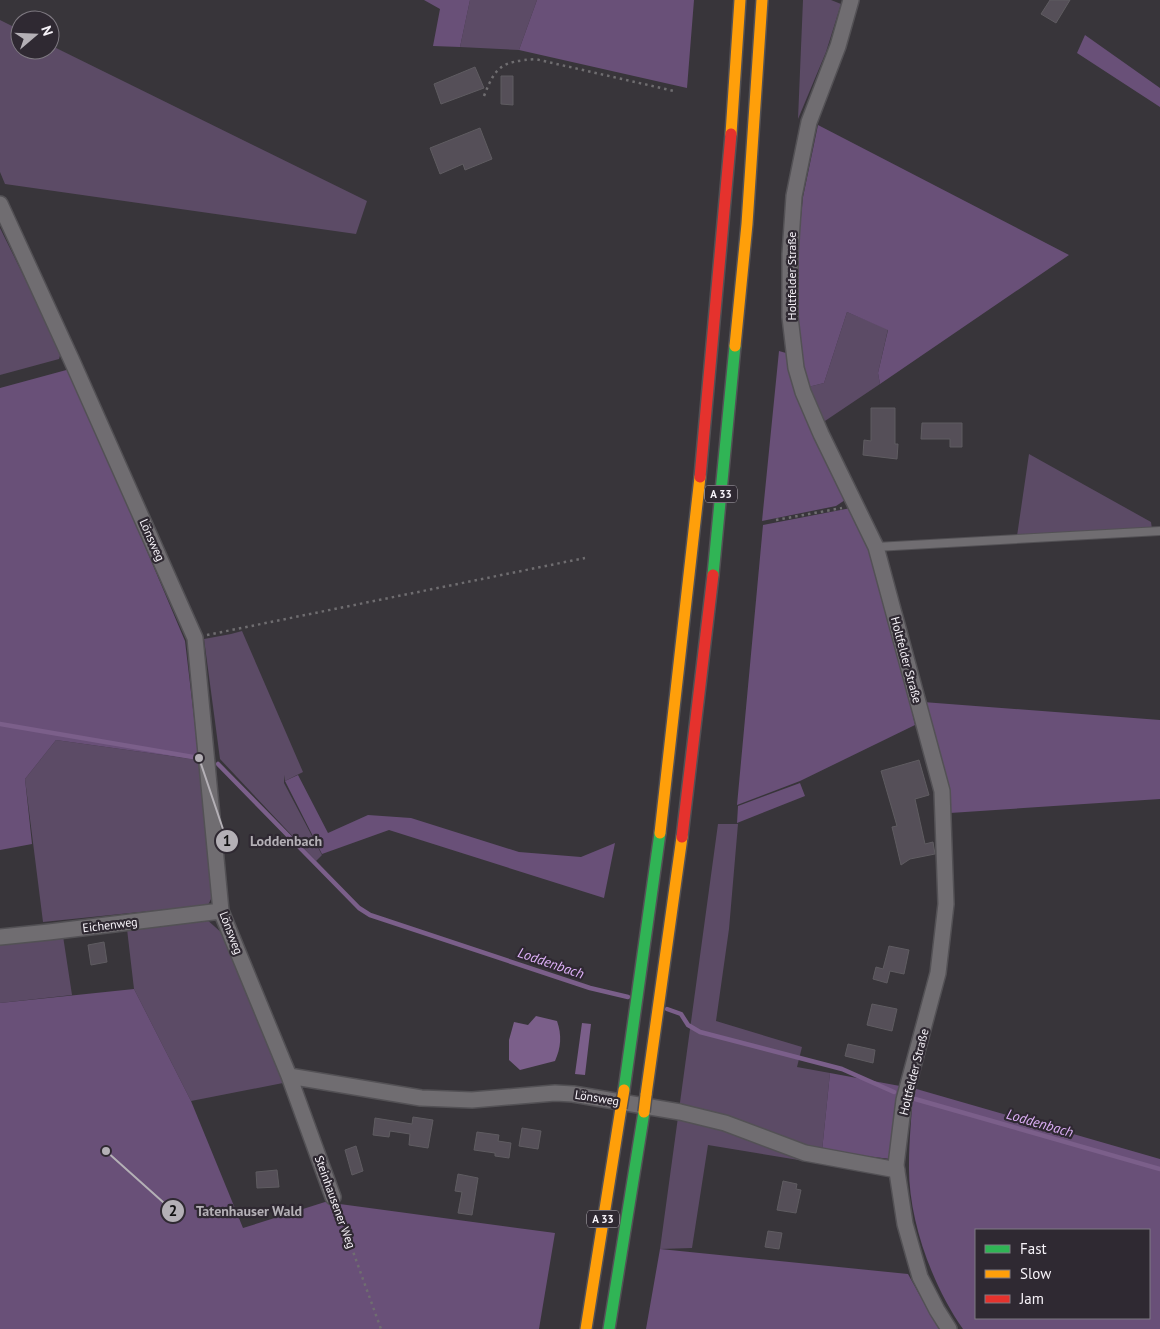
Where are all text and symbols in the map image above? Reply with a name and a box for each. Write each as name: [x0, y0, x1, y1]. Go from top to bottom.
north arrow: [10, 10, 60, 60]
text: N: [37, 23, 57, 38]
street label: Holtfelder Straße: [784, 232, 799, 320]
road number: A 33: [705, 486, 737, 502]
street label: Lönsweg: [137, 516, 168, 563]
street label: Holtfelder Straße: [888, 615, 925, 705]
callout: Loddenbach: [215, 826, 332, 855]
text: 1: [223, 831, 231, 850]
text: Loddenbach: [250, 832, 322, 850]
street label: Lönsweg: [216, 909, 246, 956]
street label: Eichenweg: [82, 914, 138, 935]
water label: Loddenbach: [516, 943, 586, 983]
street label: Holtfelder Straße: [895, 1027, 932, 1117]
street label: Lönsweg: [574, 1087, 620, 1108]
water label: Loddenbach: [1004, 1105, 1076, 1141]
street label: Steinhausener Weg: [312, 1153, 359, 1250]
callout: Tatenhauser Wald: [160, 1196, 312, 1225]
text: 2: [169, 1201, 177, 1220]
text: Tatenhauser Wald: [196, 1202, 302, 1220]
road number: A 33: [587, 1210, 619, 1228]
legend: [975, 1229, 1150, 1319]
text: Fast: [1020, 1239, 1047, 1258]
text: Slow: [1020, 1264, 1051, 1283]
text: Jam: [1019, 1289, 1044, 1308]

